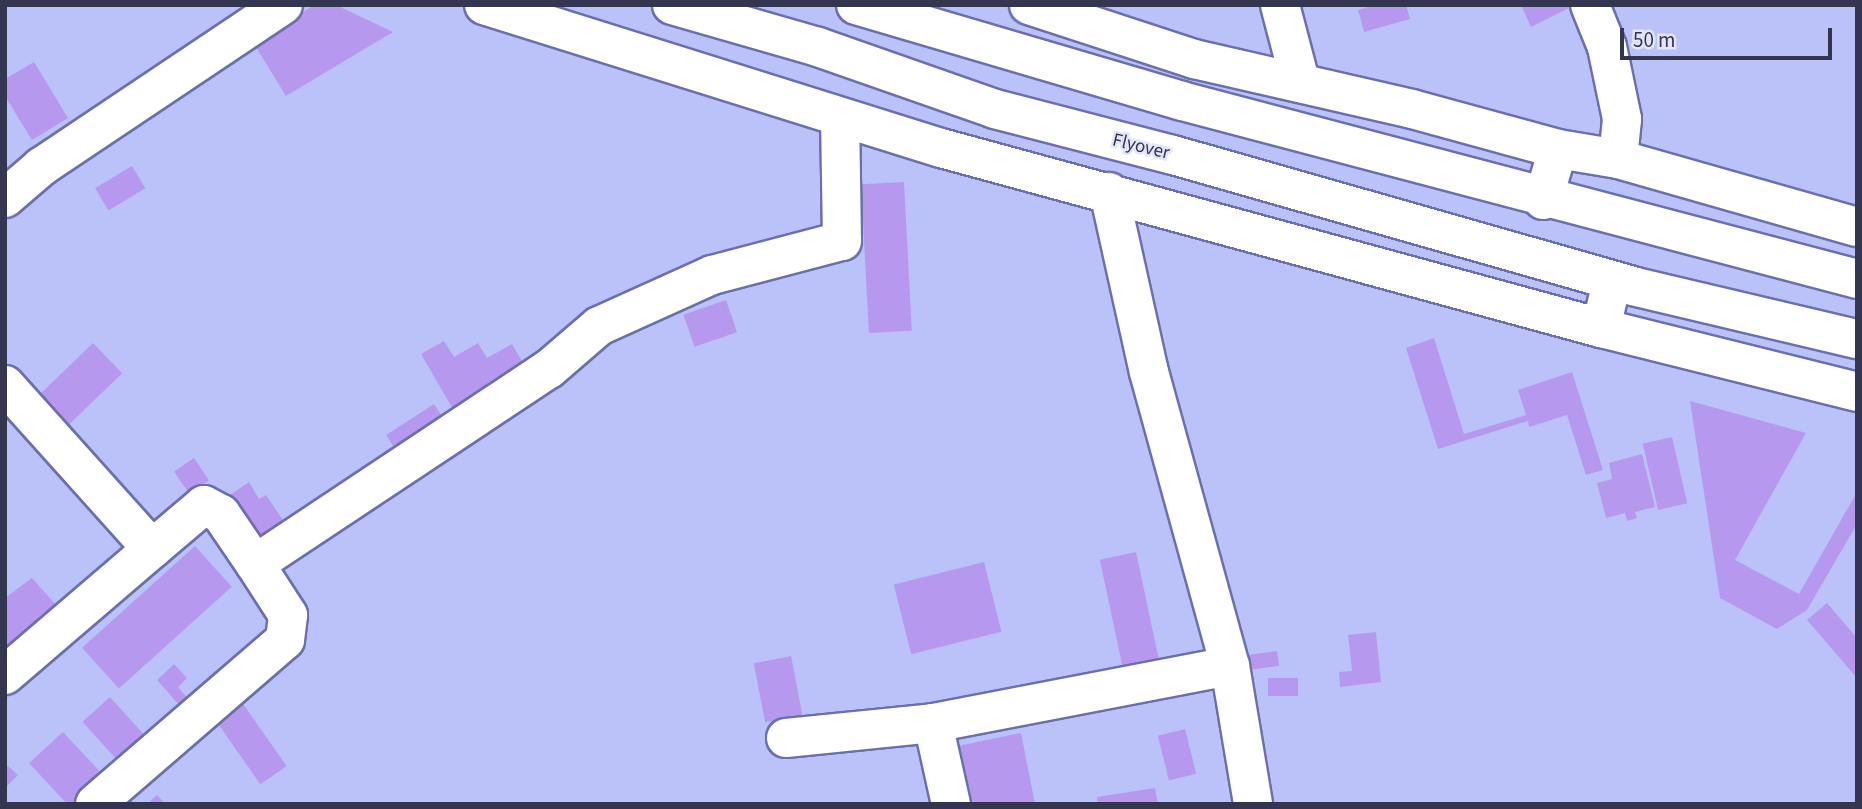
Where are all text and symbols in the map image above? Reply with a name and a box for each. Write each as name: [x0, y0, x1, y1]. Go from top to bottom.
scale bar: [1624, 14, 1836, 58]
text: 50 m: [1633, 25, 1675, 55]
street label: Flyover: [1110, 129, 1172, 165]

